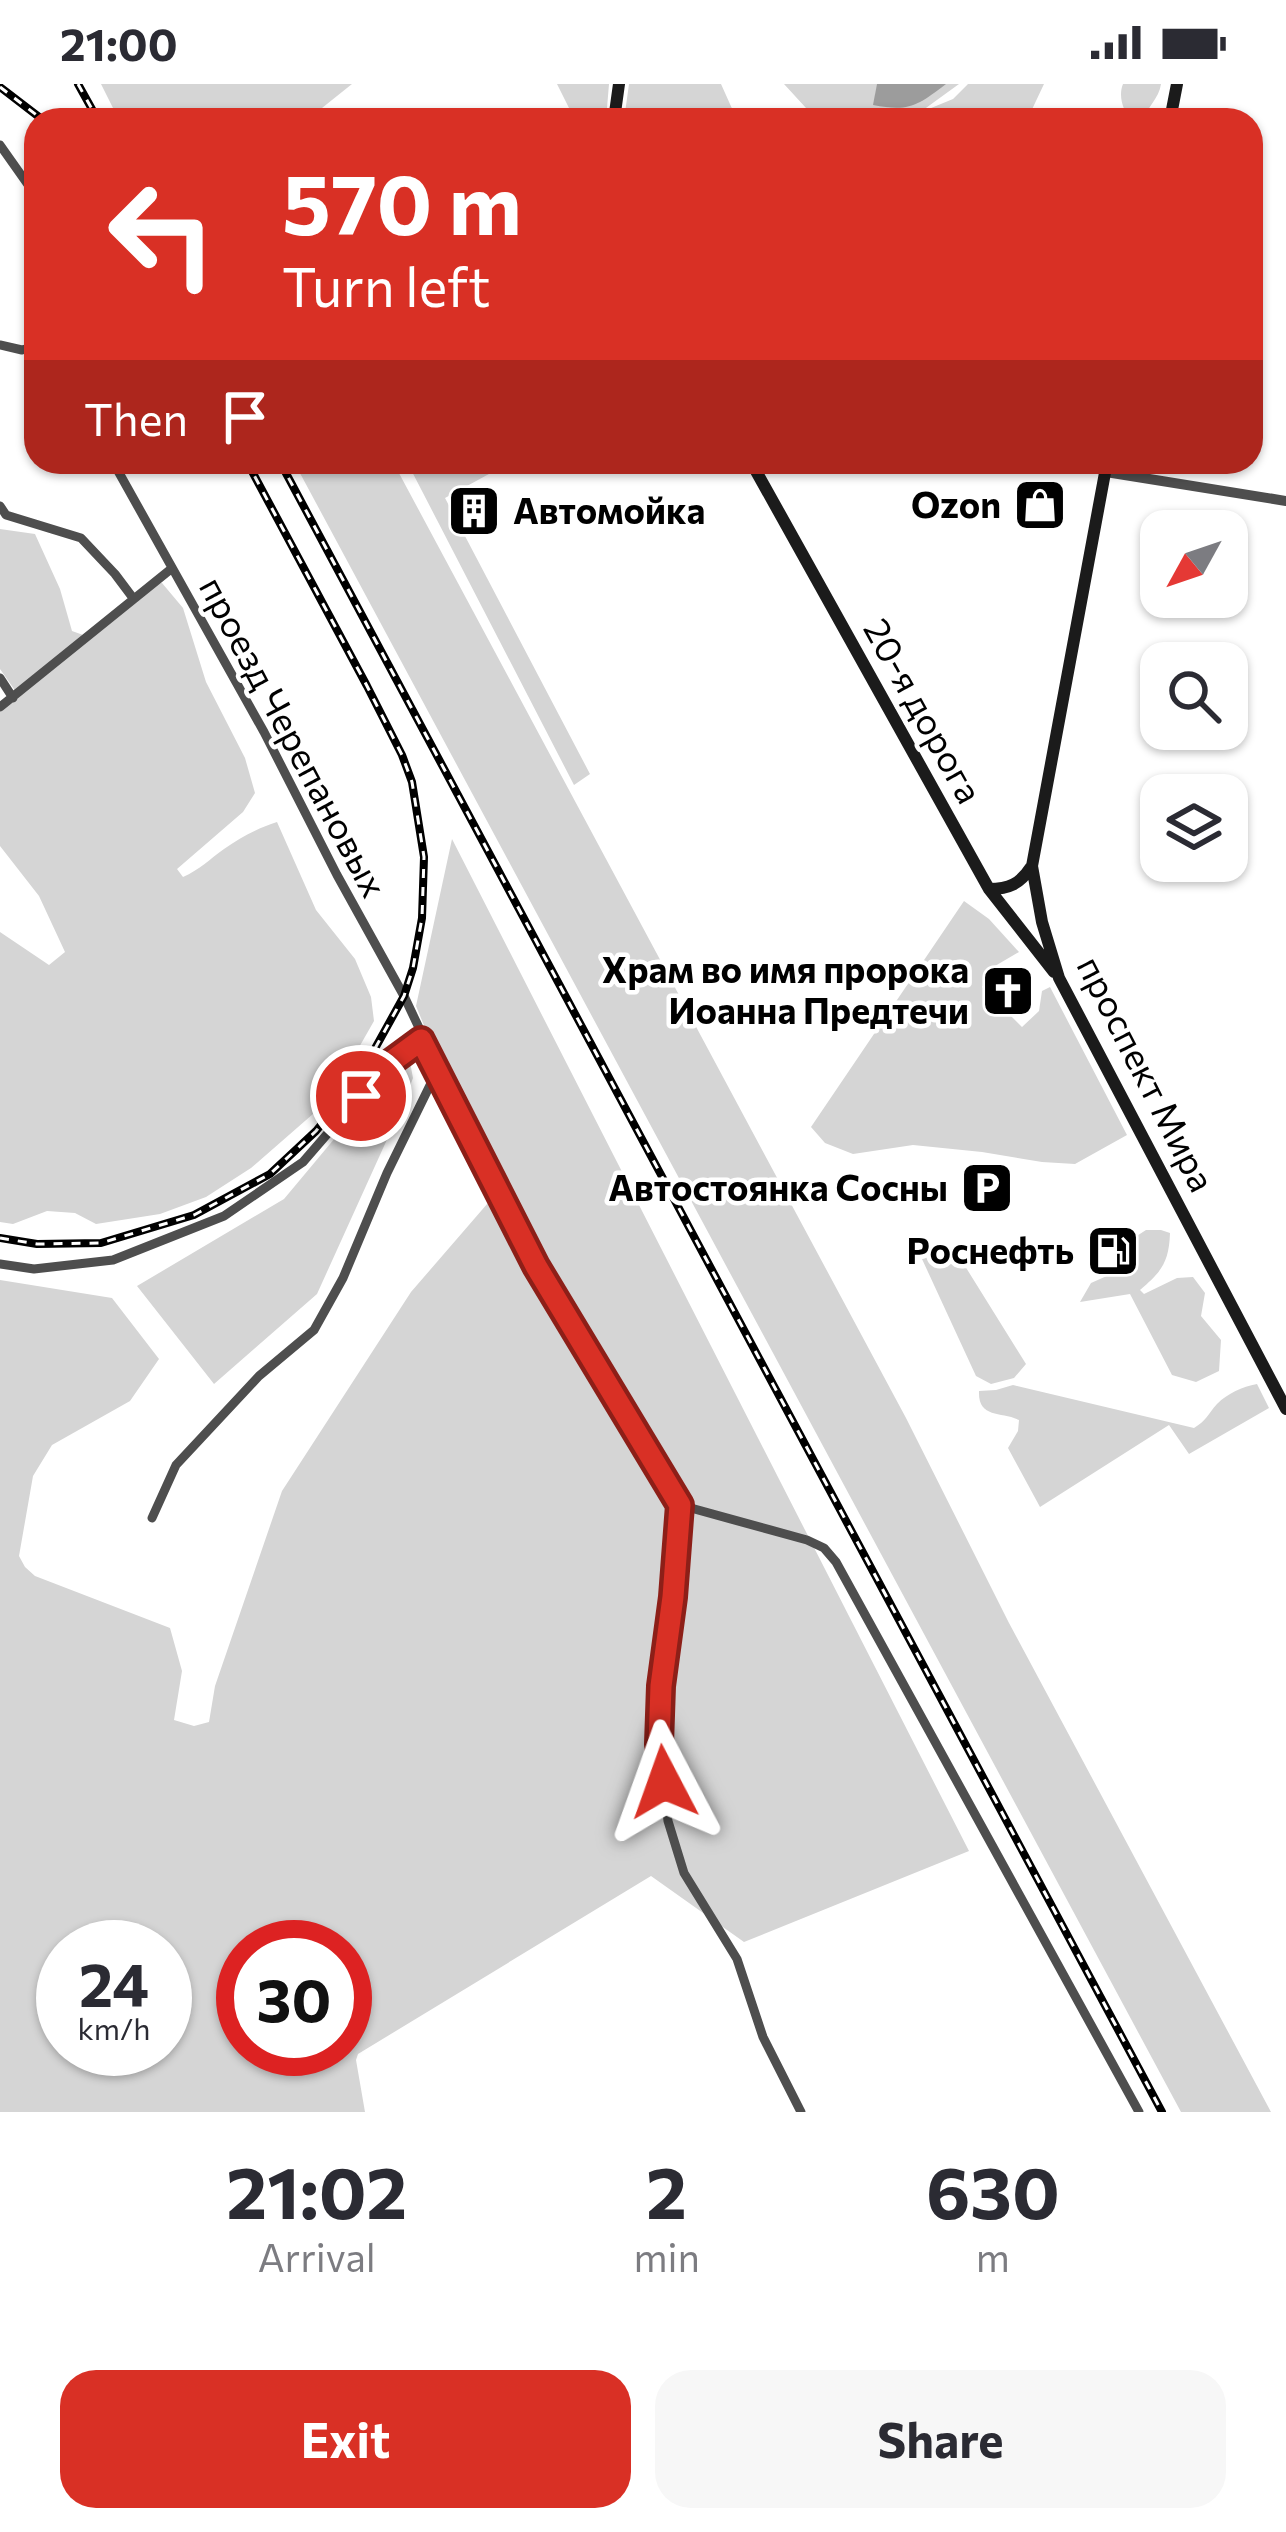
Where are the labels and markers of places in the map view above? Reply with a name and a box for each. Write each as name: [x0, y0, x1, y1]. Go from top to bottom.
shop icon: Ozon: [1012, 477, 1068, 533]
place label: Ozon: [911, 481, 1001, 525]
building icon: Автомойка: [446, 483, 502, 539]
place label: Автомойка: [513, 487, 705, 531]
place label: Храм во имя пророка Иоанна Предтечи: [602, 946, 969, 1031]
church icon: Храм во имя пророка Иоанна Предтечи: [980, 963, 1036, 1019]
pin: [310, 1045, 412, 1147]
parking icon: Автостоянка Сосны: [959, 1160, 1015, 1216]
place label: Автостоянка Сосны: [608, 1164, 948, 1208]
fuel station icon: Роснефть: [1085, 1223, 1141, 1279]
place label: Роснефть: [907, 1227, 1074, 1271]

